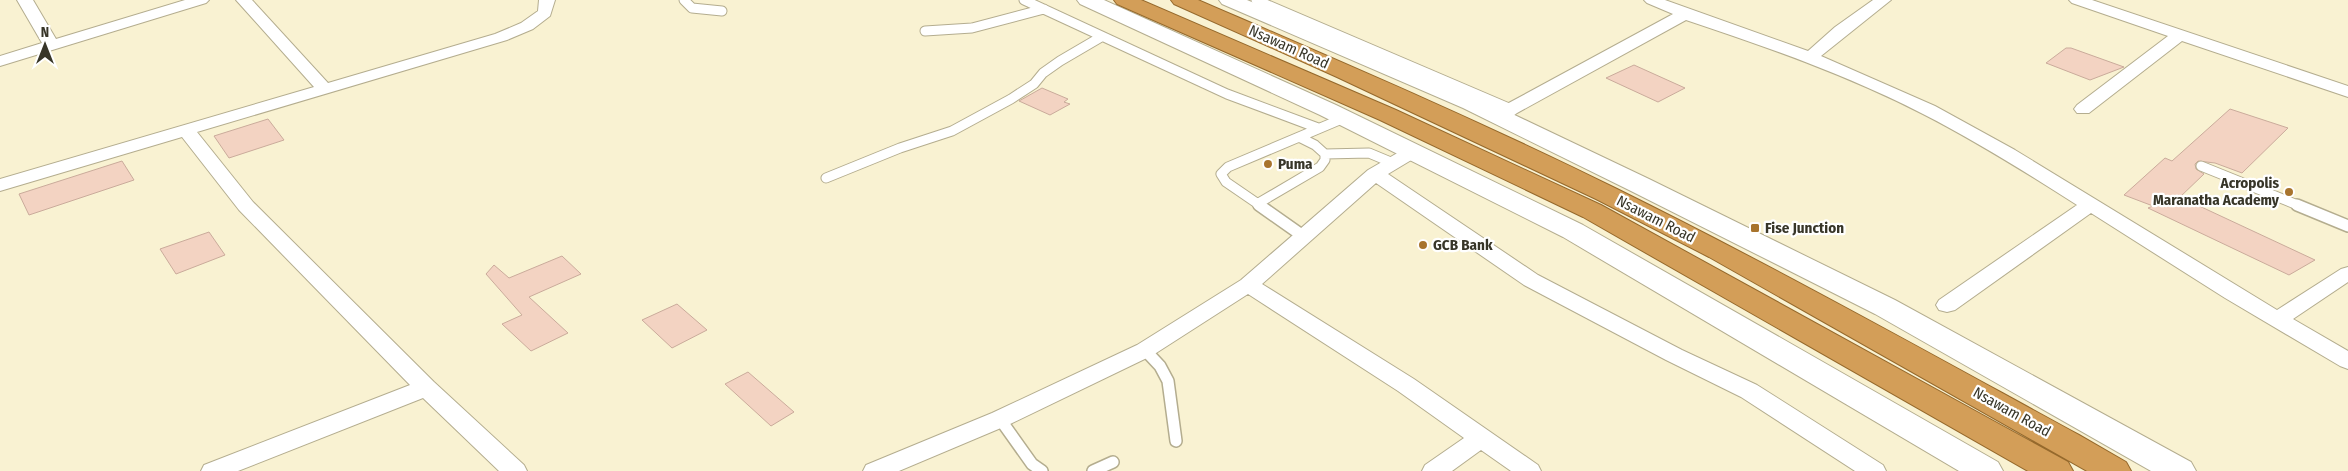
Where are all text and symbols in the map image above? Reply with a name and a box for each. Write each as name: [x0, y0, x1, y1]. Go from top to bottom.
north arrow: [20, 20, 70, 70]
street label: Nsawam Road: [1246, 21, 1332, 73]
text: N: [41, 24, 49, 41]
place label: Puma: [1278, 155, 1313, 173]
marker: Puma: [1262, 158, 1274, 170]
place label: Acropolis Maranatha Academy: [2153, 174, 2280, 209]
marker: Acropolis Maranatha Academy: [2283, 186, 2295, 198]
street label: Nsawam Road: [1614, 191, 1698, 247]
place label: Fise Junction: [1765, 219, 1844, 237]
marker: Fise Junction: [1749, 222, 1761, 234]
place label: GCB Bank: [1433, 236, 1493, 254]
marker: GCB Bank: [1417, 239, 1429, 251]
street label: Nsawam Road: [1970, 383, 2054, 441]

